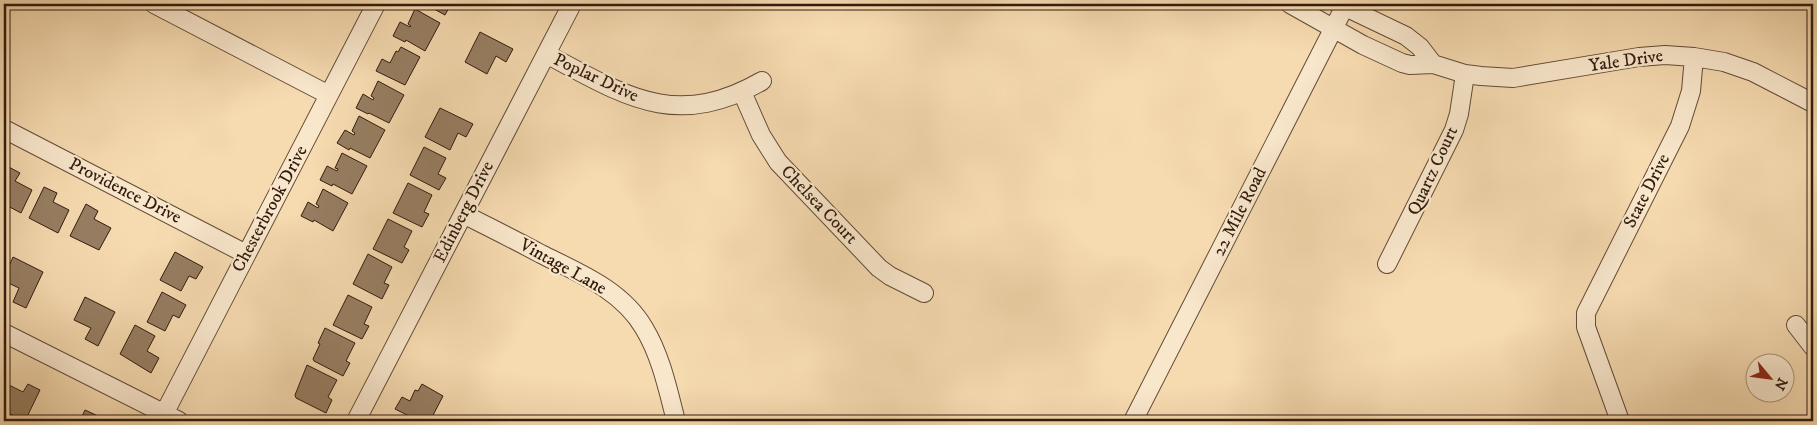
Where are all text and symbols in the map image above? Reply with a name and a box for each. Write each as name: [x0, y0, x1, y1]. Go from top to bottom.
street label: Yale Drive: [1588, 45, 1664, 77]
street label: Poplar Drive: [550, 49, 642, 107]
street label: Quartz Court: [1403, 123, 1463, 219]
street label: Chesterbrook Drive: [227, 142, 313, 276]
street label: State Drive: [1619, 150, 1675, 232]
street label: Providence Drive: [65, 153, 185, 229]
street label: Edinberg Drive: [429, 158, 499, 266]
street label: Chelsea Court: [776, 161, 862, 249]
street label: 22 Mile Road: [1208, 164, 1272, 260]
street label: Vintage Lane: [515, 234, 610, 300]
north arrow: [1744, 352, 1794, 402]
text: N: [1770, 374, 1791, 394]

